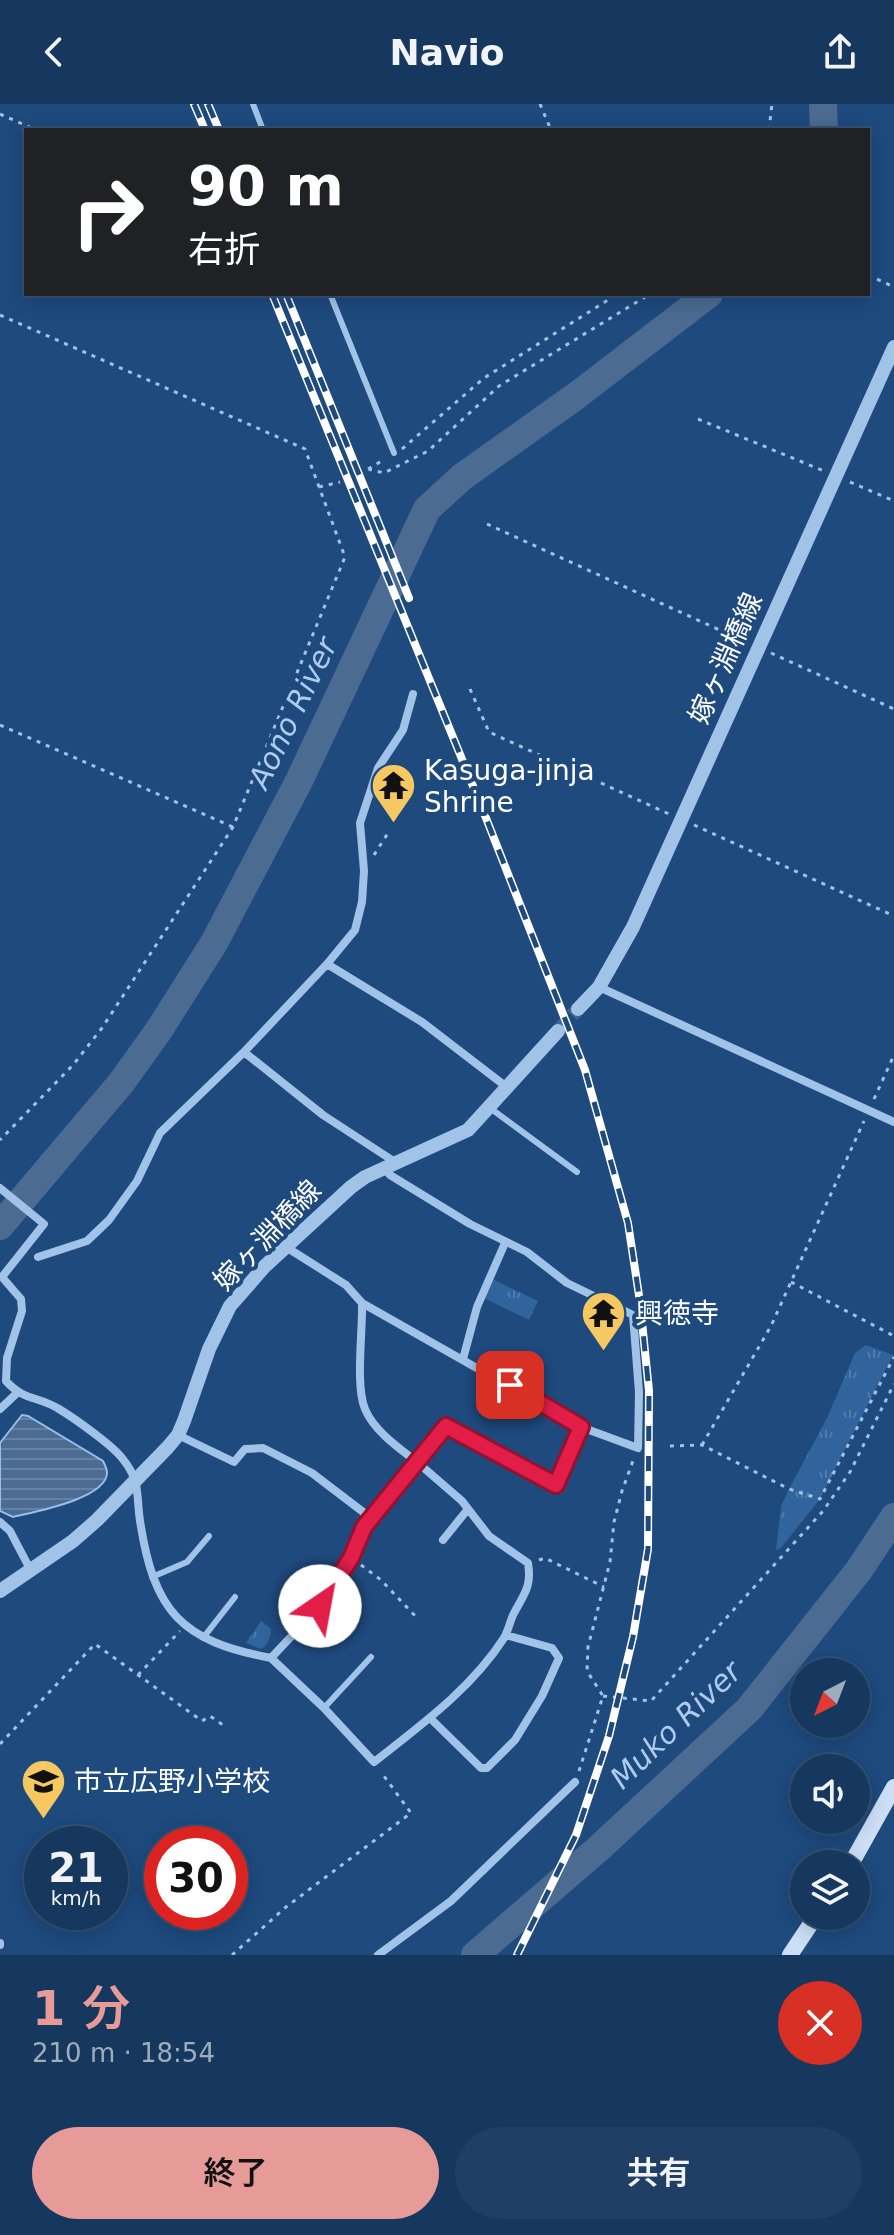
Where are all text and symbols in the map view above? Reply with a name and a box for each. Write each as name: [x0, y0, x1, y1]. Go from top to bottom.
icon: back: [32, 30, 76, 74]
icon: share: [818, 30, 862, 74]
text: Navio: [390, 32, 504, 73]
text: 90 m: [188, 153, 344, 218]
icon: right: [56, 160, 160, 264]
text: 右折: [188, 229, 260, 270]
street label: 嫁ヶ淵橋線: [682, 588, 769, 729]
water label: Aono River: [240, 630, 345, 796]
place label: Kasuga-jinja Shrine: [424, 754, 595, 819]
temple icon: Kasuga-jinja Shrine: [369, 762, 417, 825]
street label: 嫁ヶ淵橋線: [207, 1174, 328, 1297]
temple icon: 興徳寺: [580, 1289, 628, 1352]
place label: 興徳寺: [635, 1297, 719, 1330]
pin: [476, 1351, 544, 1419]
icon: arrive: [488, 1363, 532, 1407]
position arrow: [278, 1564, 362, 1648]
water label: Muko River: [603, 1653, 749, 1796]
north arrow: [790, 1658, 870, 1738]
map controls: [790, 1658, 870, 1930]
button: sound: [790, 1754, 870, 1834]
school or university icon: 市立広野小学校: [19, 1757, 67, 1820]
place label: 市立広野小学校: [74, 1765, 270, 1798]
speed limit sign: 30: [144, 1826, 248, 1930]
text: 21: [48, 1845, 104, 1891]
button: layers: [790, 1850, 870, 1930]
text: km/h: [51, 1886, 101, 1910]
text: 1 分: [32, 1980, 130, 2036]
button: close: [778, 1981, 862, 2065]
text: 210 m · 18:54: [32, 2038, 215, 2068]
button: 終了: [32, 2127, 439, 2219]
button: 共有: [455, 2127, 862, 2219]

